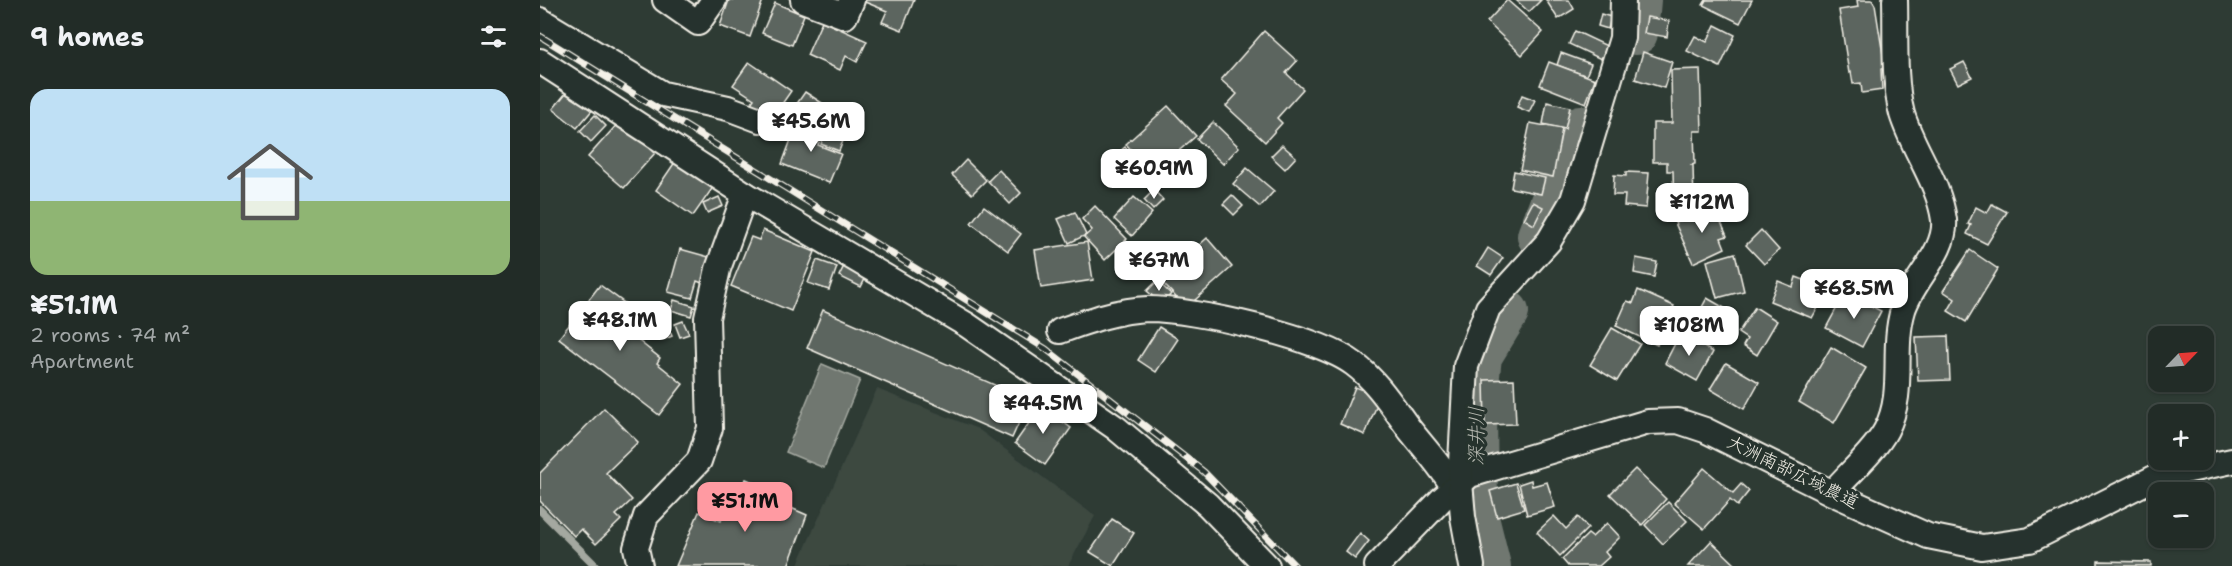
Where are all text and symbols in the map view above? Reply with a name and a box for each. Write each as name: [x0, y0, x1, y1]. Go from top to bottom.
text: 9 homes: [30, 19, 144, 54]
icon: filters: [477, 20, 510, 53]
pin: ¥45.6M: [762, 102, 860, 153]
text: ¥45.6M: [772, 108, 850, 134]
icon: home: [216, 128, 324, 236]
pin: ¥60.9M: [1105, 149, 1203, 200]
text: ¥60.9M: [1115, 155, 1193, 181]
pin: ¥112M: [1660, 183, 1744, 234]
text: ¥112M: [1669, 189, 1735, 215]
pin: ¥67M: [1123, 241, 1195, 292]
text: ¥67M: [1128, 247, 1190, 273]
pin: ¥68.5M: [1805, 269, 1903, 320]
text: ¥68.5M: [1814, 275, 1894, 301]
text: ¥51.1M: [30, 287, 118, 322]
pin: ¥48.1M: [571, 301, 669, 352]
pin: ¥108M: [1647, 306, 1731, 357]
text: ¥48.1M: [583, 307, 657, 333]
text: ¥108M: [1654, 312, 1724, 338]
text: 2 rooms · 74 m²: [30, 322, 190, 348]
north arrow: [2148, 326, 2214, 392]
map controls: [2148, 326, 2214, 548]
text: Apartment: [30, 348, 134, 374]
pin: ¥44.5M: [994, 384, 1092, 435]
text: ¥44.5M: [1003, 390, 1083, 416]
button: +: [2148, 404, 2214, 470]
water label: 深井川: [1463, 406, 1489, 466]
street label: 大洲南部広域農道: [1723, 430, 1863, 514]
pin: ¥51.1M: [696, 482, 794, 533]
button: −: [2148, 482, 2214, 548]
text: ¥51.1M: [711, 488, 779, 514]

